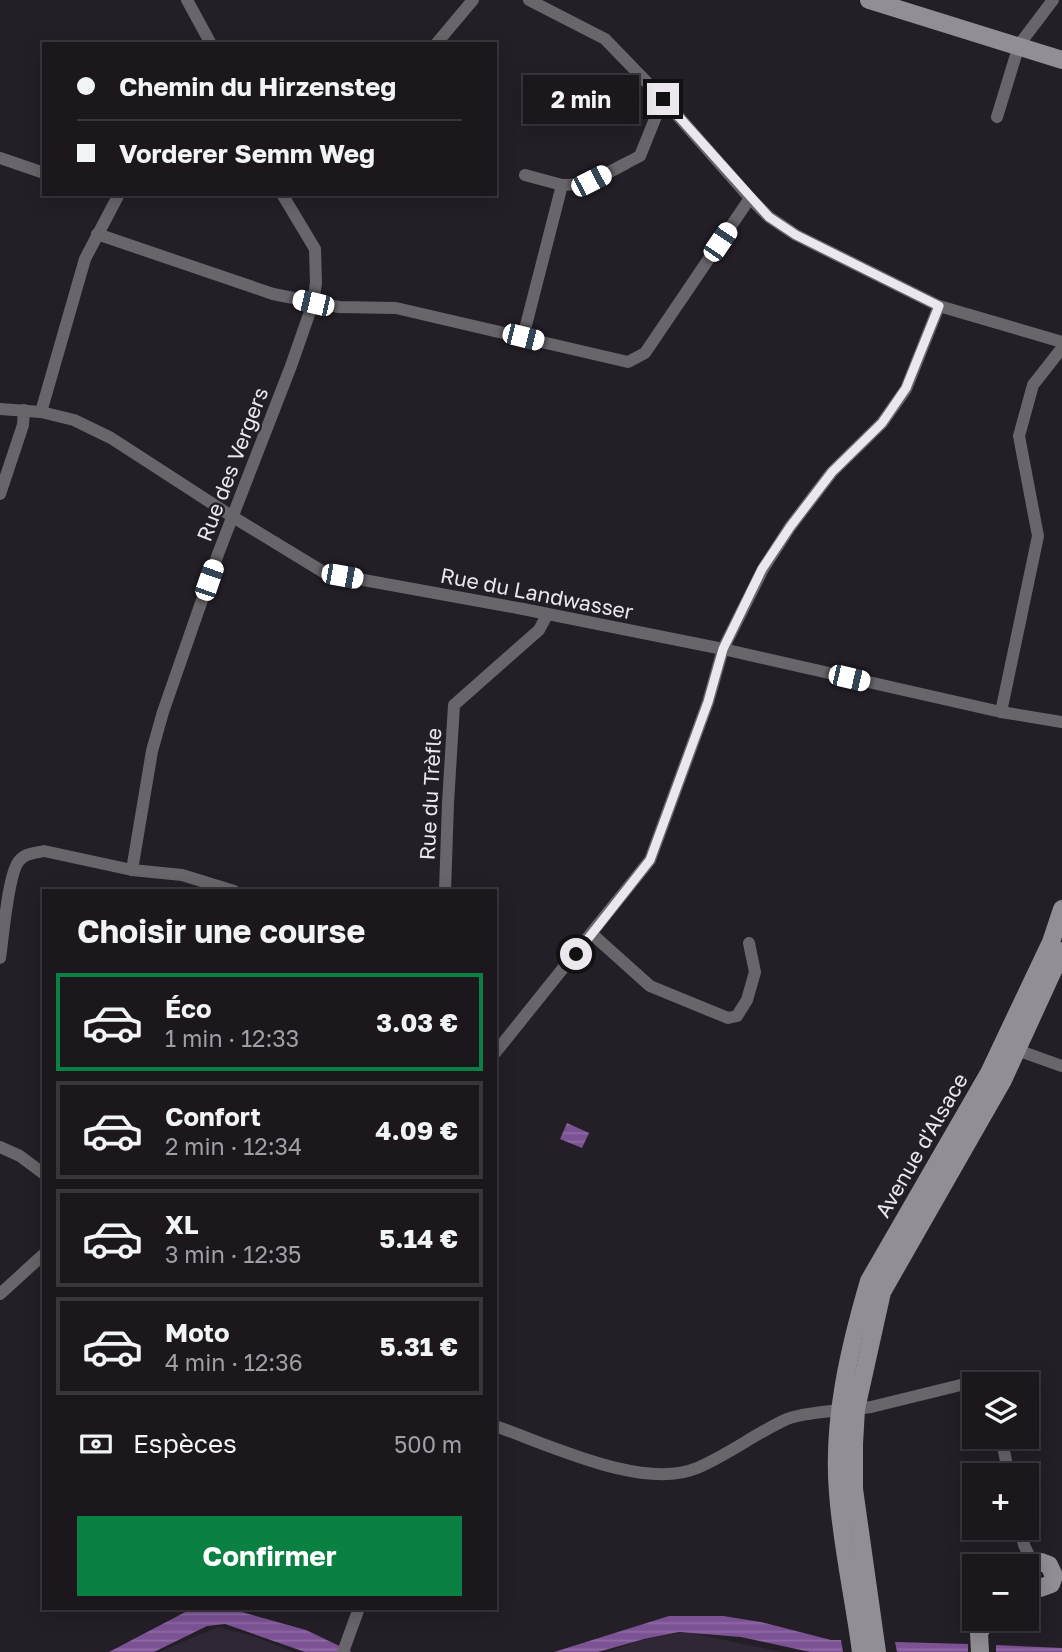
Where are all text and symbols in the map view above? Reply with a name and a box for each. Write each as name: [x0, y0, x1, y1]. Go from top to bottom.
text: Chemin du Hirzensteg: [119, 71, 396, 102]
callout: 2 min: [523, 74, 638, 124]
route end: [647, 83, 679, 115]
text: 2 min: [551, 85, 611, 113]
text: Vorderer Semm Weg: [119, 138, 375, 169]
car: [568, 162, 615, 200]
car: [700, 219, 741, 265]
car: [291, 288, 336, 318]
car: [501, 322, 546, 352]
street label: Rue des Vergers: [191, 383, 273, 545]
car: [193, 557, 226, 603]
car: [320, 562, 365, 590]
street label: Rue du Landwasser: [438, 562, 636, 624]
car: [827, 663, 872, 693]
street label: Rue du Trèfle: [414, 727, 446, 861]
text: Choisir une course: [77, 912, 365, 950]
route start: [560, 938, 592, 970]
icon: car: [81, 991, 144, 1054]
text: Éco: [165, 993, 212, 1024]
text: 3.03 €: [376, 1007, 458, 1038]
text: 1 min · 12:33: [165, 1024, 299, 1052]
street label: Avenue d'Alsace: [869, 1068, 973, 1222]
icon: car: [81, 1099, 144, 1162]
text: Confort: [165, 1101, 261, 1132]
text: 4.09 €: [375, 1115, 458, 1146]
text: 2 min · 12:34: [165, 1132, 302, 1160]
icon: car: [81, 1207, 144, 1270]
text: XL: [165, 1209, 199, 1240]
text: 5.14 €: [379, 1223, 458, 1254]
text: 3 min · 12:35: [165, 1240, 301, 1268]
icon: car: [81, 1315, 144, 1378]
text: Moto: [165, 1317, 230, 1348]
text: 5.31 €: [380, 1331, 458, 1362]
text: 4 min · 12:36: [165, 1348, 303, 1376]
map controls: [962, 1372, 1039, 1631]
button: layers: [962, 1372, 1039, 1449]
icon: cash: [77, 1425, 115, 1463]
text: Espèces: [133, 1428, 237, 1459]
text: 500 m: [394, 1430, 462, 1458]
button: +: [962, 1463, 1039, 1540]
button: Confirmer: [77, 1516, 462, 1596]
button: −: [962, 1554, 1039, 1631]

